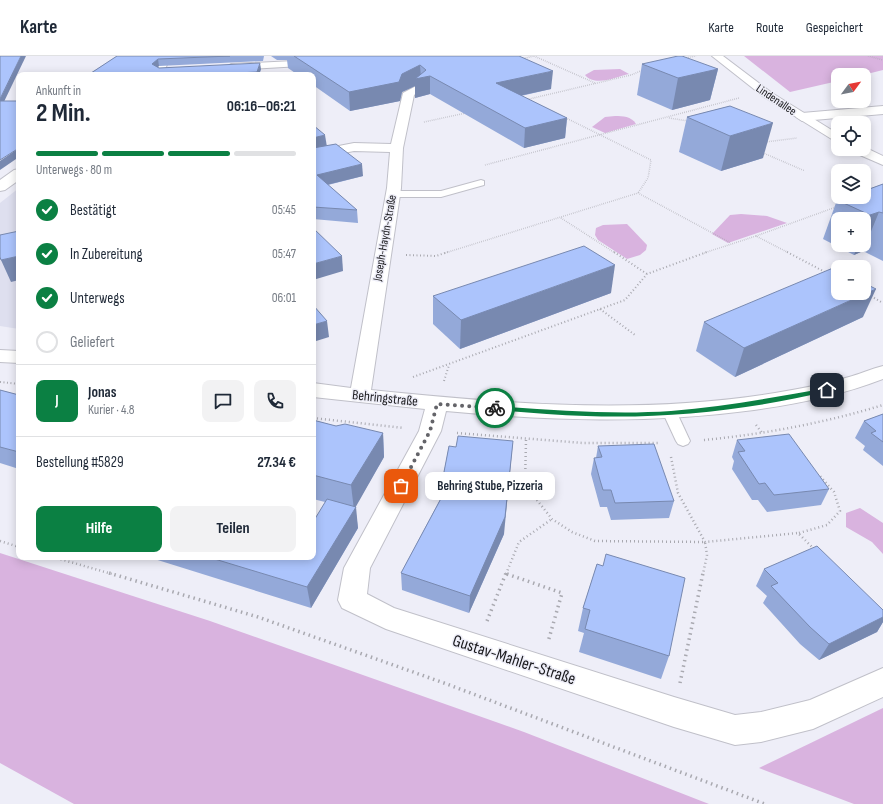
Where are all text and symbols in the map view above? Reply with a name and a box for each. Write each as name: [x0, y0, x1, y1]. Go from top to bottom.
text: Karte: [20, 16, 57, 39]
text: Karte: [708, 19, 734, 36]
text: Route: [756, 19, 784, 36]
text: Gespeichert: [806, 19, 863, 36]
north arrow: [831, 68, 871, 108]
map controls: [831, 68, 871, 300]
street label: Lindenallee: [753, 81, 799, 119]
text: Ankunft in: [36, 83, 81, 99]
text: 06:16–06:21: [227, 97, 296, 116]
text: 2 Min.: [36, 98, 91, 129]
button: locate: [831, 116, 871, 156]
text: Unterwegs · 80 m: [36, 162, 112, 178]
button: layers: [831, 164, 871, 204]
street label: Joseph-Haydn-Straße: [370, 194, 400, 283]
icon: check: [36, 199, 58, 221]
text: Bestätigt: [70, 201, 116, 220]
text: 05:45: [272, 202, 296, 218]
button: +: [831, 212, 871, 252]
icon: check: [36, 243, 58, 265]
text: In Zubereitung: [70, 245, 143, 264]
text: 05:47: [272, 246, 296, 262]
button: −: [831, 260, 871, 300]
icon: check: [36, 287, 58, 309]
text: Unterwegs: [70, 289, 125, 308]
text: 06:01: [272, 290, 296, 306]
text: Geliefert: [70, 333, 115, 352]
pin: [810, 373, 844, 407]
icon: home: [816, 379, 838, 401]
button: chat: [202, 380, 244, 422]
button: phone: [254, 380, 296, 422]
text: Jonas: [88, 383, 116, 402]
street label: Behringstraße: [351, 386, 419, 410]
courier: [475, 388, 515, 428]
text: J: [55, 391, 59, 410]
icon: bike: [484, 397, 506, 419]
text: Kurier · 4.8: [88, 402, 135, 418]
text: Bestellung #5829: [36, 453, 124, 472]
text: 27.34 €: [257, 453, 296, 472]
pin: [384, 469, 418, 503]
callout: Behring Stube, Pizzeria: [425, 472, 555, 500]
icon: bag: [390, 475, 412, 497]
text: Behring Stube, Pizzeria: [437, 478, 543, 494]
button: Hilfe: [36, 506, 162, 552]
button: Teilen: [170, 506, 296, 552]
street label: Gustav-Mahler-Straße: [450, 631, 578, 689]

